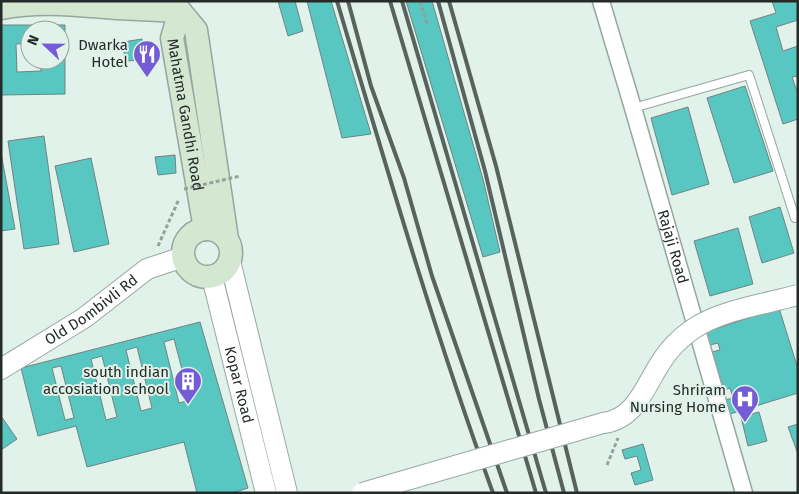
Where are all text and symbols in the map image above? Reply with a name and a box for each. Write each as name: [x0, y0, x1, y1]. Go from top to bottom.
north arrow: [20, 20, 70, 70]
text: N: [24, 33, 43, 48]
place label: Dwarka Hotel: [78, 36, 129, 71]
street label: Mahatma Gandhi Road: [163, 37, 207, 192]
restaurant icon: Dwarka Hotel: [132, 39, 162, 78]
street label: Rajaji Road: [654, 208, 692, 286]
street label: Old Dombivli Rd: [41, 271, 141, 349]
street label: Kopar Road: [221, 344, 257, 425]
place label: south indian accosiation school: [43, 363, 170, 398]
building icon: south indian accosiation school: [173, 366, 203, 405]
place label: Shriram Nursing Home: [630, 381, 726, 416]
hospital icon: Shriram Nursing Home: [730, 384, 760, 423]

